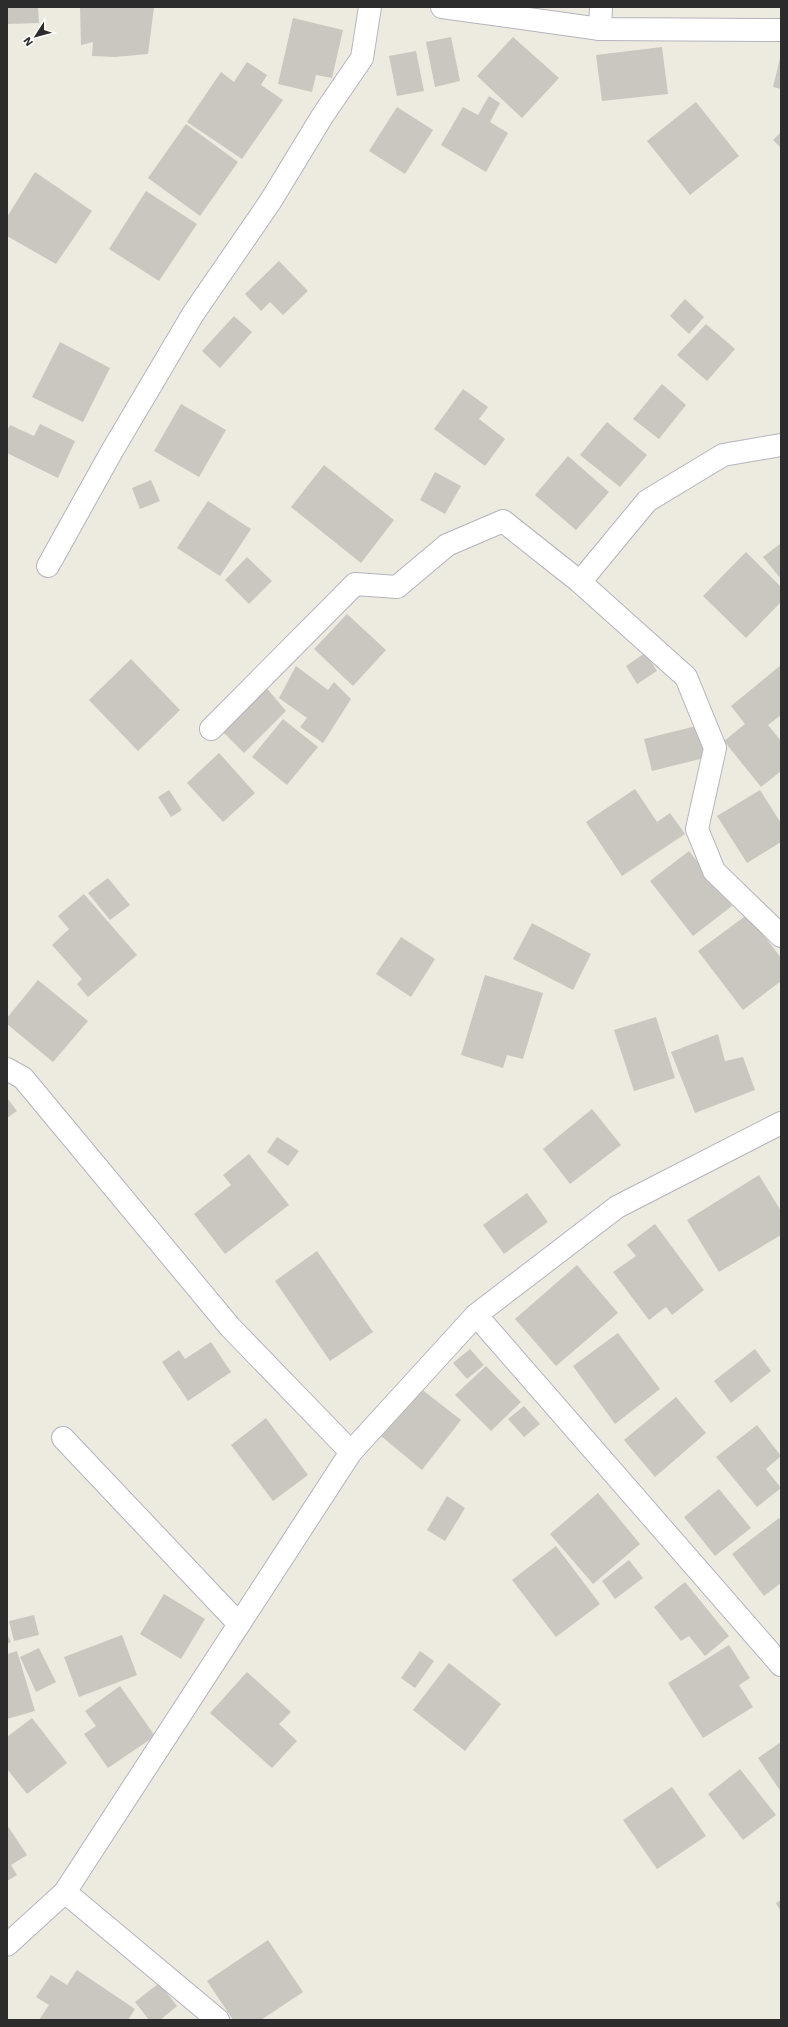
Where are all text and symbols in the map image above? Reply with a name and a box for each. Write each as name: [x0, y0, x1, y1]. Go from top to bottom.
north arrow: [16, 16, 56, 56]
text: N: [21, 34, 36, 49]

